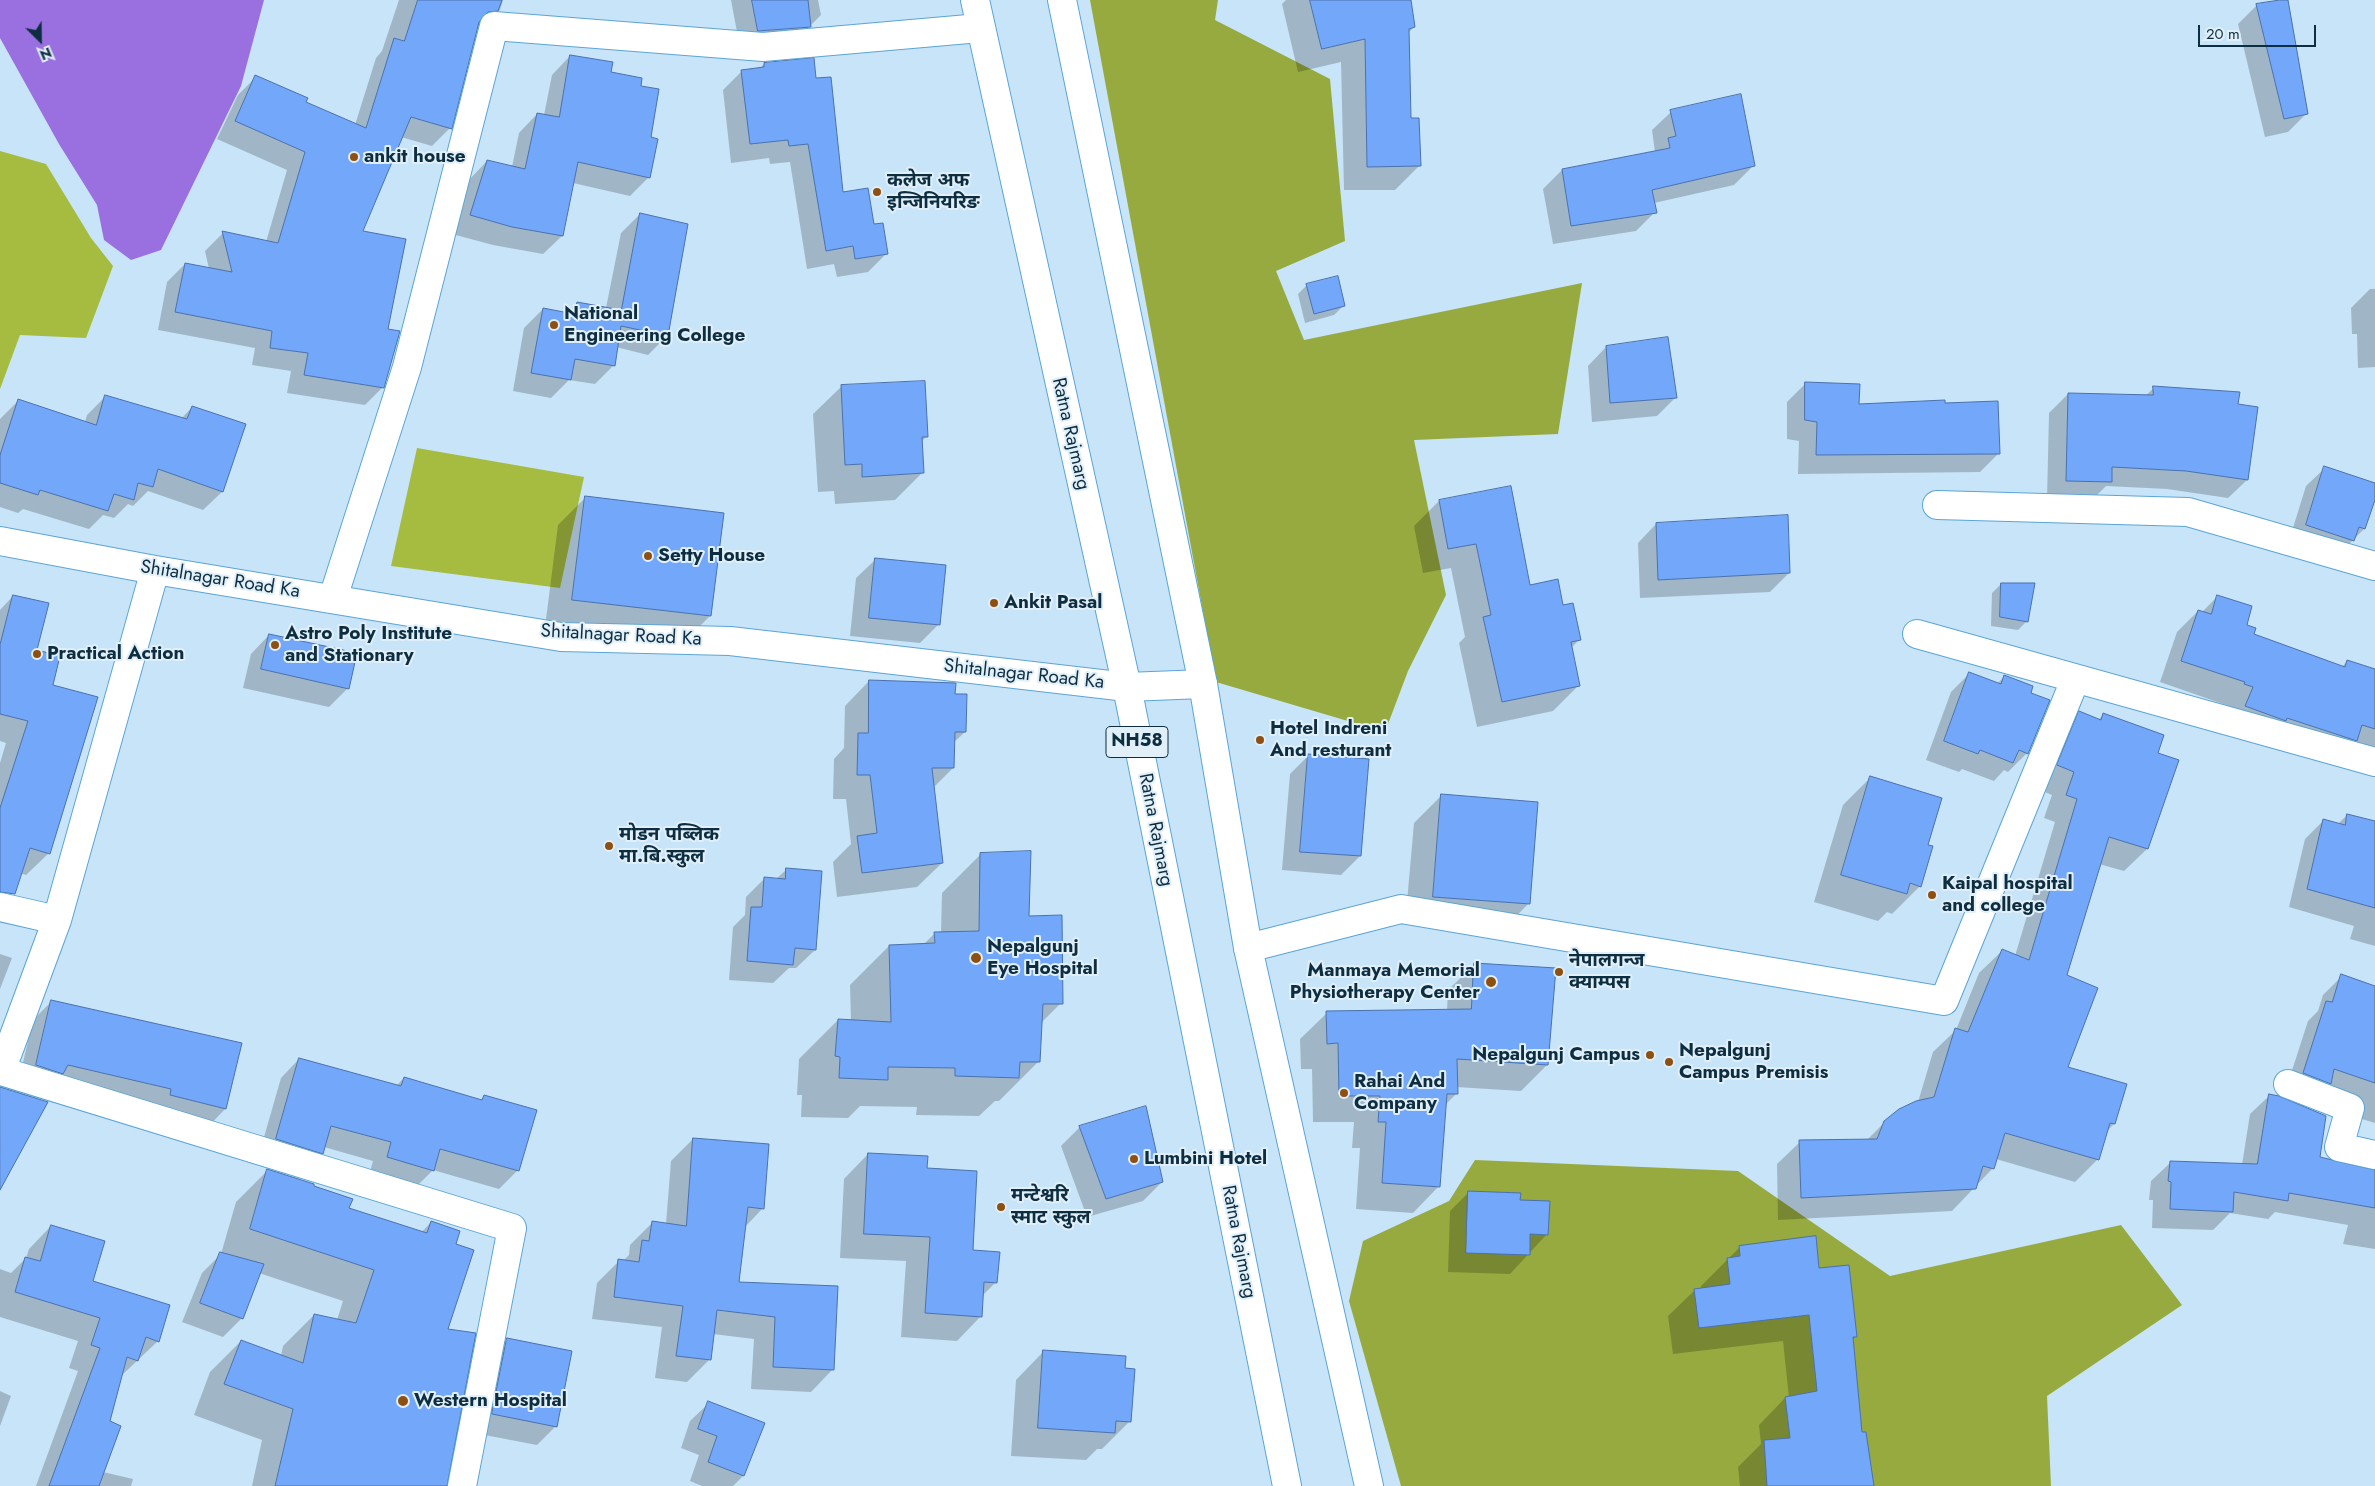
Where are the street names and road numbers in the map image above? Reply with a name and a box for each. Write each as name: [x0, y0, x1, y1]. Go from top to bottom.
street label: Ratna Rajmarg: [1046, 376, 1094, 492]
street label: Shitalnagar Road Ka: [139, 556, 301, 604]
street label: Shitalnagar Road Ka: [540, 620, 702, 652]
street label: Shitalnagar Road Ka: [943, 655, 1105, 695]
road number: NH58: [1106, 726, 1168, 758]
street label: Ratna Rajmarg: [1133, 772, 1177, 888]
street label: Ratna Rajmarg: [1216, 1184, 1260, 1300]

